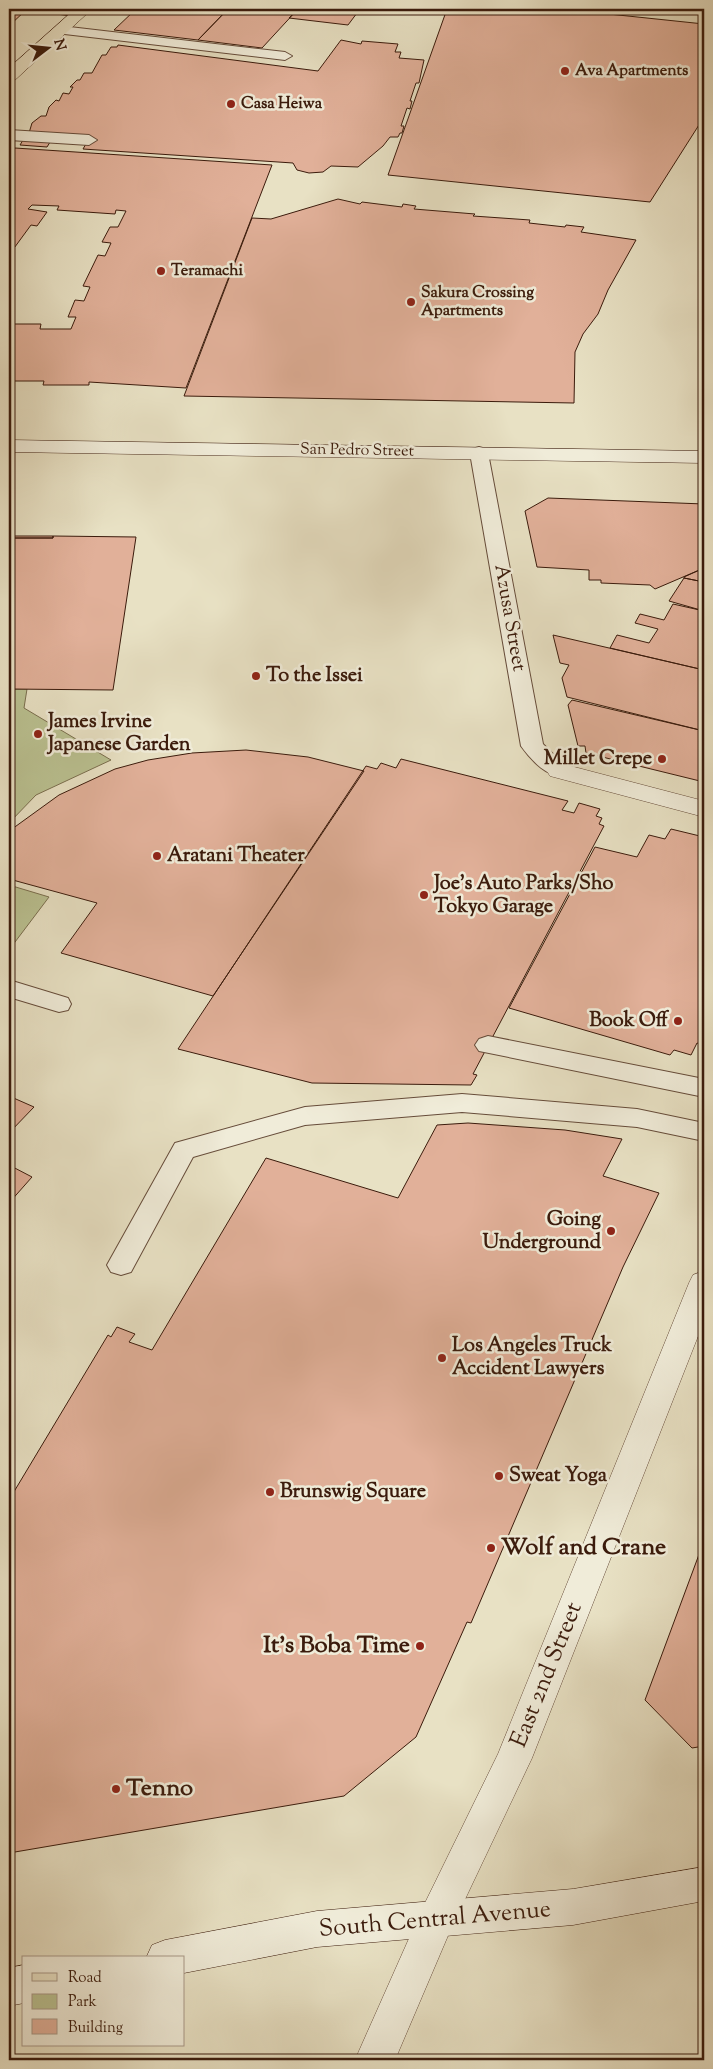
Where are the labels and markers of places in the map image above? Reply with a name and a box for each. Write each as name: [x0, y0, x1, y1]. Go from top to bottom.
place label: Ava Apartments: [575, 60, 688, 83]
marker: Ava Apartments: [559, 65, 571, 77]
place label: Casa Heiwa: [241, 93, 323, 116]
marker: Casa Heiwa: [225, 98, 237, 110]
place label: Teramachi: [171, 260, 244, 283]
marker: Teramachi: [155, 265, 167, 277]
place label: Sakura Crossing Apartments: [421, 282, 534, 323]
marker: Sakura Crossing Apartments: [405, 296, 417, 308]
place label: To the Issei: [266, 662, 363, 691]
marker: To the Issei: [250, 670, 262, 682]
place label: James Irvine Japanese Garden: [46, 708, 191, 760]
marker: James Irvine Japanese Garden: [32, 728, 44, 740]
place label: Millet Crepe: [544, 745, 652, 774]
marker: Millet Crepe: [656, 753, 668, 765]
place label: Aratani Theater: [167, 842, 305, 871]
marker: Aratani Theater: [151, 850, 163, 862]
place label: Joe’s Auto Parks/Sho Tokyo Garage: [432, 870, 614, 922]
marker: Joe’s Auto Parks/Sho Tokyo Garage: [418, 889, 430, 901]
place label: Book Off: [589, 1007, 670, 1036]
marker: Book Off: [672, 1015, 684, 1027]
place label: Going Underground: [483, 1206, 602, 1258]
marker: Going Underground: [605, 1225, 617, 1237]
place label: Los Angeles Truck Accident Lawyers: [452, 1332, 612, 1384]
marker: Los Angeles Truck Accident Lawyers: [436, 1352, 448, 1364]
place label: Sweat Yoga: [509, 1462, 608, 1491]
marker: Sweat Yoga: [493, 1470, 505, 1482]
place label: Brunswig Square: [280, 1478, 426, 1507]
marker: Brunswig Square: [264, 1486, 276, 1498]
place label: Wolf and Crane: [501, 1531, 666, 1565]
marker: Wolf and Crane: [485, 1542, 497, 1554]
place label: It's Boba Time: [263, 1629, 410, 1663]
marker: It's Boba Time: [414, 1640, 426, 1652]
place label: Tenno: [126, 1772, 193, 1806]
marker: Tenno: [110, 1783, 122, 1795]

